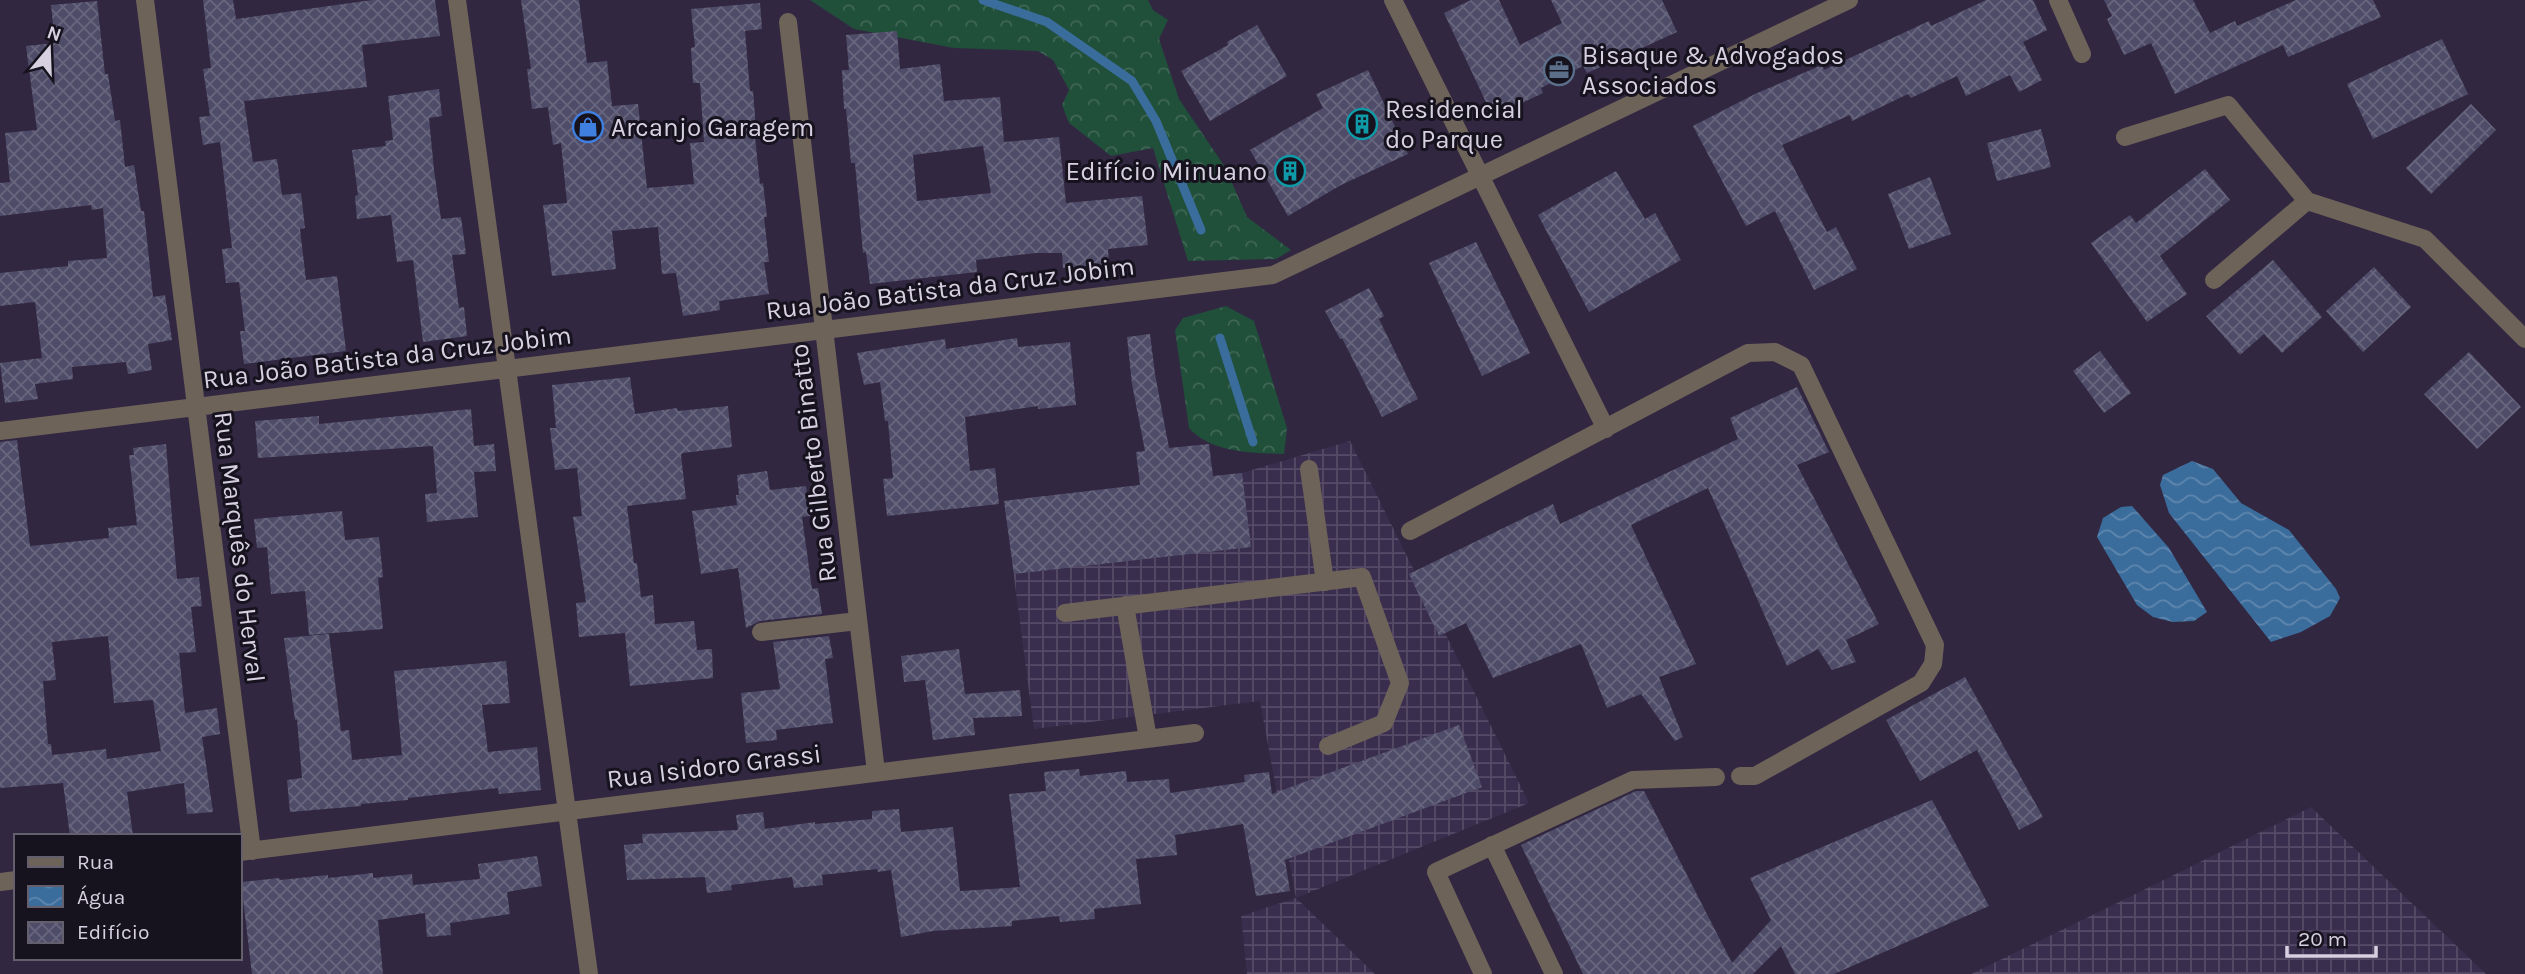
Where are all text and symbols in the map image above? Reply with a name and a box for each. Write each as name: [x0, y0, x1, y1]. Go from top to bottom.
north arrow: [14, 14, 84, 84]
text: N: [44, 21, 64, 46]
place label: Bisaque & Advogados Associados: [1582, 40, 1844, 101]
office icon: Bisaque & Advogados Associados: [1542, 53, 1576, 87]
place label: Residencial do Parque: [1385, 94, 1523, 155]
building icon: Residencial do Parque: [1345, 107, 1379, 141]
shop icon: Arcanjo Garagem: [571, 110, 605, 144]
place label: Arcanjo Garagem: [611, 112, 814, 143]
building icon: Edifício Minuano: [1273, 154, 1307, 188]
place label: Edifício Minuano: [1066, 156, 1267, 187]
street label: Rua João Batista da Cruz Jobim: [764, 250, 1136, 326]
street label: Rua João Batista da Cruz Jobim: [201, 319, 573, 395]
street label: Rua Gilberto Binatto: [783, 342, 844, 584]
street label: Rua Marquês do Herval: [208, 410, 271, 684]
street label: Rua Isidoro Grassi: [605, 738, 823, 795]
legend: [14, 834, 242, 960]
text: Rua: [77, 850, 114, 874]
text: Água: [77, 885, 125, 909]
scale bar: [2287, 914, 2376, 958]
text: Edifício: [77, 920, 150, 944]
text: 20 m: [2298, 927, 2347, 951]

